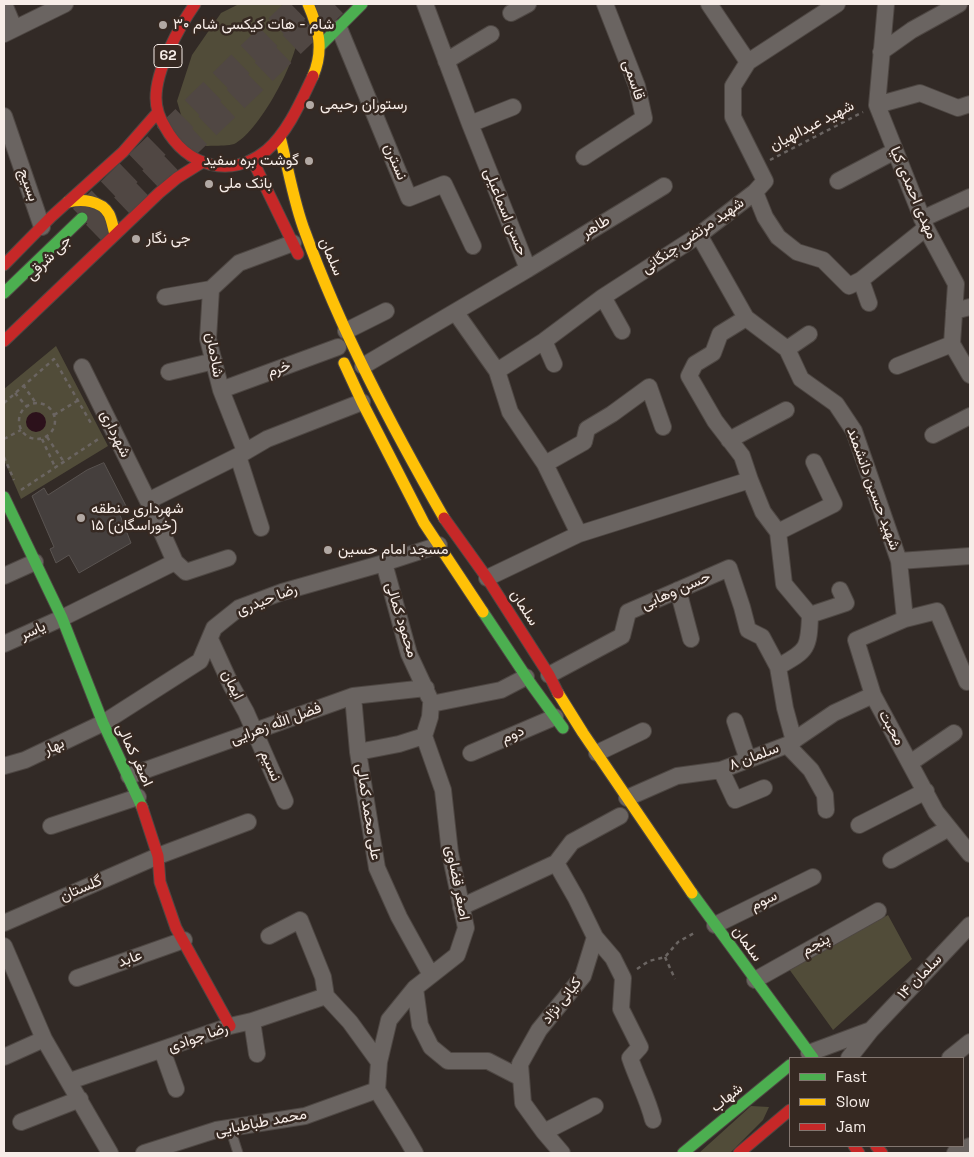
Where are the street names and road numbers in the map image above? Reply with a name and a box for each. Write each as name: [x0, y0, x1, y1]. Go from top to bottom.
road number: 62: [154, 44, 182, 68]
street label: قاسمی: [618, 58, 648, 102]
street label: شهید عبدالهیان: [767, 97, 857, 155]
street label: نسترن: [379, 141, 411, 183]
street label: مهدی احمدی کیا: [885, 144, 941, 242]
street label: بسیج: [14, 166, 42, 204]
street label: حسن اسماعیلی: [479, 166, 531, 258]
street label: شهید مرتضی چنگانی: [638, 194, 748, 278]
street label: طاهر: [579, 212, 613, 242]
street label: جی شرقی: [23, 232, 75, 284]
street label: سلمان: [315, 235, 347, 279]
street label: شادمان: [201, 331, 227, 379]
street label: خرم: [265, 357, 293, 381]
street label: شهرداری: [96, 407, 134, 461]
street label: شهید حسین دانشمند: [842, 425, 904, 553]
street label: حسن وهابی: [639, 568, 713, 614]
street label: رضا حیدری: [234, 580, 300, 620]
street label: محمود کمالی: [381, 580, 421, 660]
street label: سلمان: [506, 587, 542, 629]
street label: یاسر: [17, 617, 49, 645]
street label: ایمان: [217, 667, 247, 703]
street label: فضل الله زهرایی: [228, 699, 324, 749]
street label: محبت: [874, 707, 908, 749]
street label: اصغر کمالی: [112, 721, 156, 789]
street label: دوم: [499, 722, 527, 748]
street label: بهار: [41, 734, 67, 760]
street label: سلمان ۸: [727, 739, 781, 775]
street label: نسیم: [255, 748, 285, 784]
street label: علی محمد کمالی: [351, 762, 385, 862]
street label: اصغر قضاوی: [441, 844, 473, 922]
street label: گلستان: [57, 872, 105, 906]
street label: سوم: [748, 887, 780, 915]
street label: سلمان: [728, 923, 766, 965]
street label: پنجم: [799, 930, 833, 960]
street label: عابد: [116, 946, 144, 972]
street label: سلمان ۱۴: [894, 951, 946, 1003]
street label: کیانی نژاد: [538, 974, 586, 1028]
street label: رضا جوادی: [166, 1019, 230, 1057]
street label: شهاب: [707, 1080, 747, 1116]
street label: محمد طباطبایی: [214, 1105, 308, 1141]

